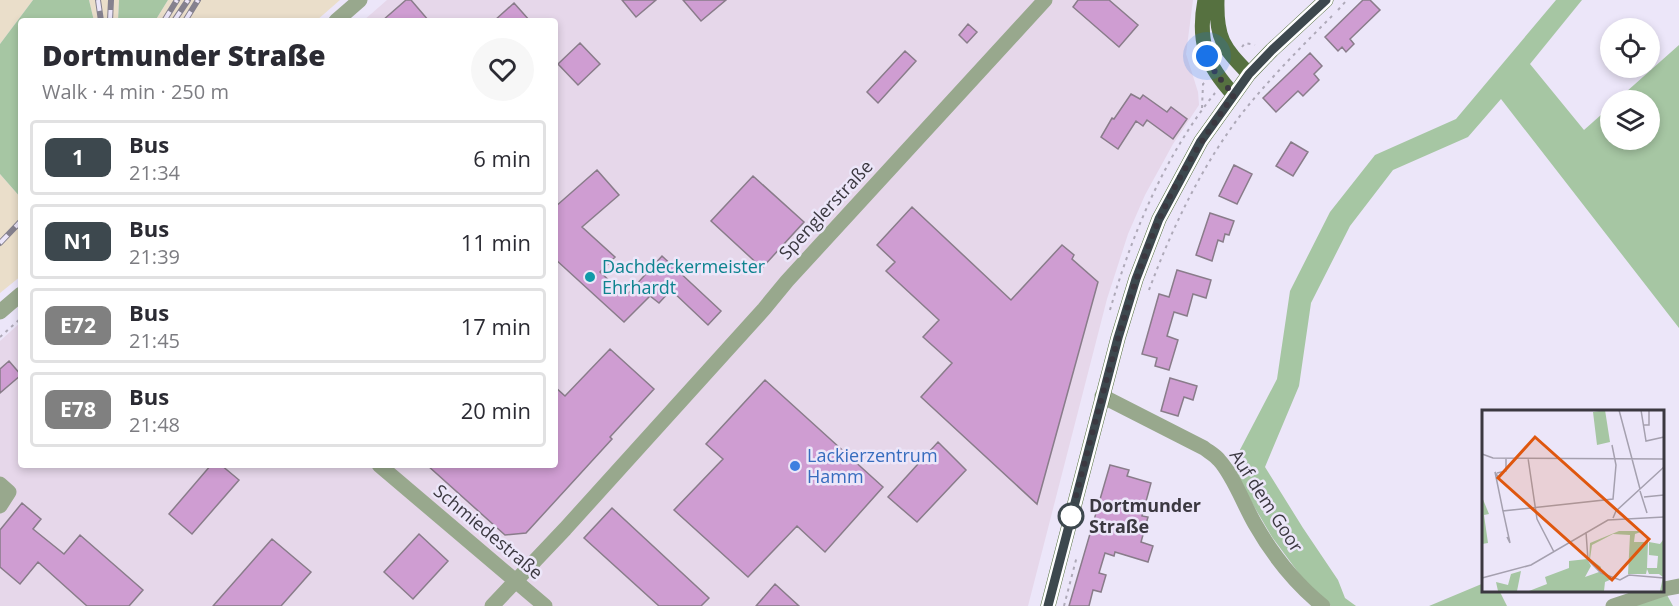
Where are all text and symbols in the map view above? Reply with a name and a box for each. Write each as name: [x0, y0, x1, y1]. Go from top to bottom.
map controls: [1600, 18, 1660, 150]
button: locate: [1600, 18, 1660, 78]
text: Dortmunder Straße: [42, 36, 326, 74]
button: heart: [471, 38, 534, 101]
your location: [1192, 41, 1222, 71]
text: Walk · 4 min · 250 m: [42, 78, 229, 105]
button: layers: [1600, 90, 1660, 150]
text: Bus: [129, 129, 169, 159]
text: 1: [72, 143, 84, 171]
text: 6 min: [473, 143, 531, 173]
street label: Spenglerstraße: [773, 155, 878, 264]
text: 21:34: [129, 159, 180, 186]
text: Bus: [129, 213, 169, 243]
text: N1: [63, 227, 93, 255]
text: 11 min: [461, 227, 531, 257]
text: 21:39: [129, 243, 180, 270]
place label: Dachdeckermeister Ehrhardt: [602, 254, 766, 299]
marker: Dachdeckermeister Ehrhardt: [583, 270, 597, 284]
text: Bus: [129, 297, 169, 327]
text: E72: [60, 311, 96, 339]
text: 17 min: [461, 311, 531, 341]
text: 21:45: [129, 327, 180, 354]
text: Bus: [129, 381, 169, 411]
text: E78: [60, 395, 96, 423]
text: 20 min: [461, 395, 531, 425]
inset map: [1482, 410, 1664, 591]
text: 21:48: [129, 411, 180, 438]
place label: Lackierzentrum Hamm: [807, 443, 938, 488]
street label: Auf dem Goor: [1225, 445, 1309, 557]
marker: Lackierzentrum Hamm: [788, 459, 802, 473]
street label: Schmiedestraße: [429, 478, 548, 584]
place label: Dortmunder Straße: [1089, 493, 1201, 538]
marker: Dortmunder Straße: [1058, 503, 1084, 529]

